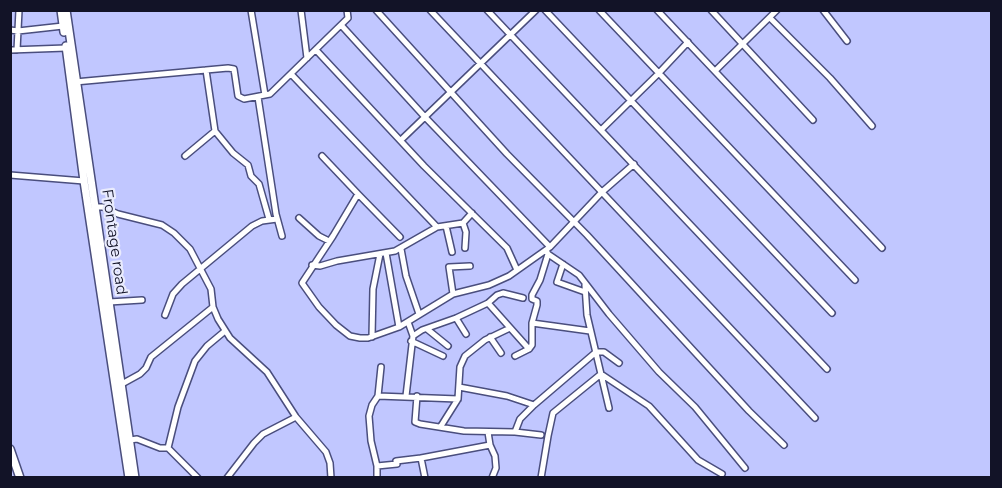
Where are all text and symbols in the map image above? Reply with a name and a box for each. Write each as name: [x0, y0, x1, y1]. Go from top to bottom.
street label: Frontage road: [98, 188, 130, 296]

